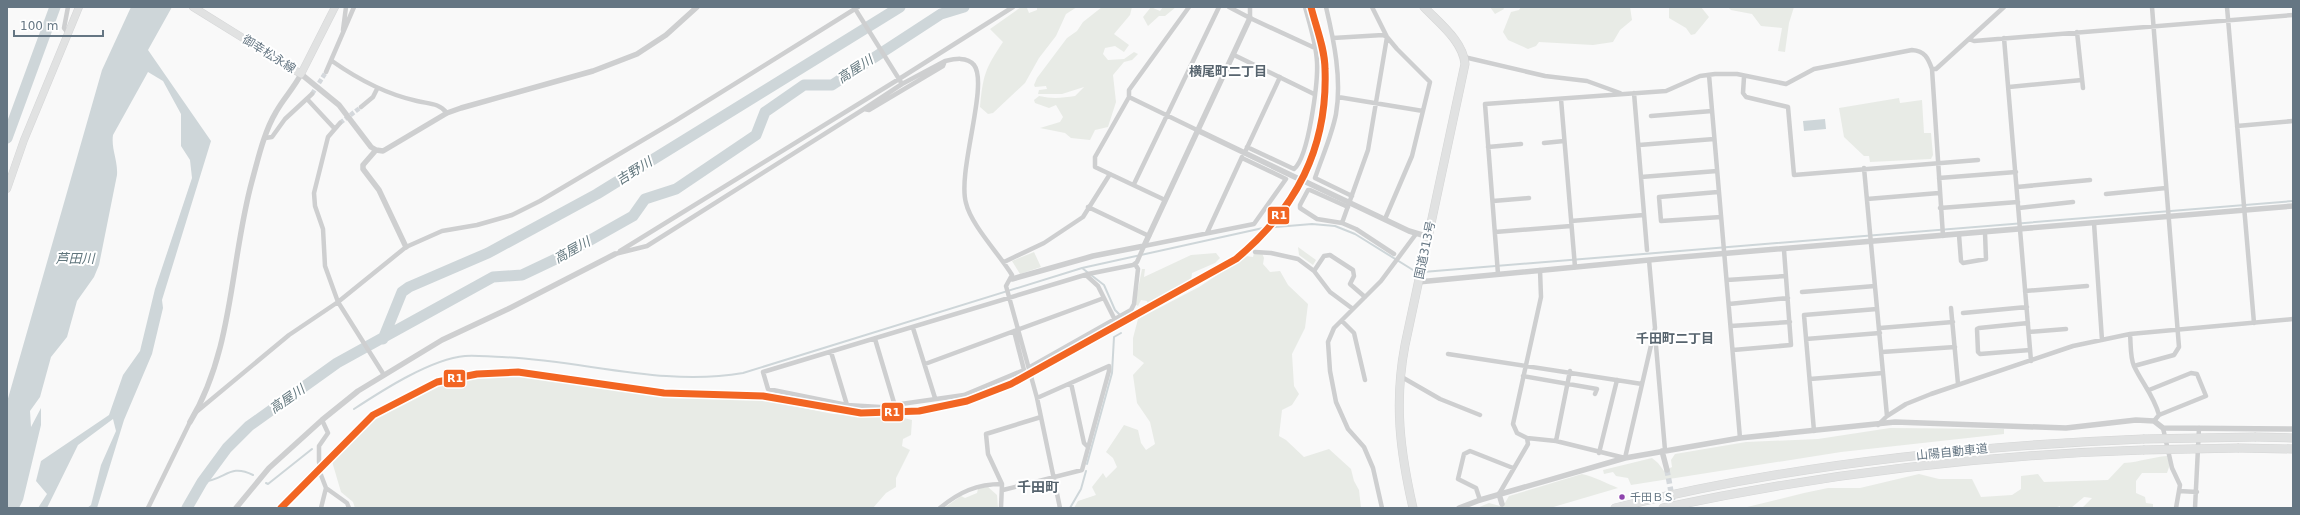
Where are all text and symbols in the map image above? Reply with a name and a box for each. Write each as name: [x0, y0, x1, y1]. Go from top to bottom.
scale bar: [14, 12, 103, 38]
text: 100 m: [20, 19, 58, 33]
street label: 御幸松永線: [240, 32, 298, 76]
water label: 高屋川: [835, 51, 877, 86]
district label: 横尾町二丁目: [1189, 64, 1267, 79]
water label: 吉野川: [613, 153, 656, 188]
line badge: R1: [1267, 206, 1290, 225]
text: R1: [1271, 209, 1287, 222]
street label: 国道313号: [1412, 220, 1438, 280]
water label: 高屋川: [551, 233, 594, 266]
water label: 芦田川: [55, 251, 96, 266]
district label: 千田町二丁目: [1636, 331, 1714, 346]
line badge: R1: [443, 369, 466, 388]
text: R1: [447, 372, 463, 385]
water label: 高屋川: [267, 381, 309, 416]
line badge: R1: [881, 402, 904, 422]
text: R1: [884, 406, 900, 419]
street label: 山陽自動車道: [1915, 441, 1989, 463]
district label: 千田町: [1017, 479, 1059, 495]
place label: 千田ＢＳ: [1630, 491, 1674, 504]
marker: 千田ＢＳ: [1617, 492, 1627, 502]

